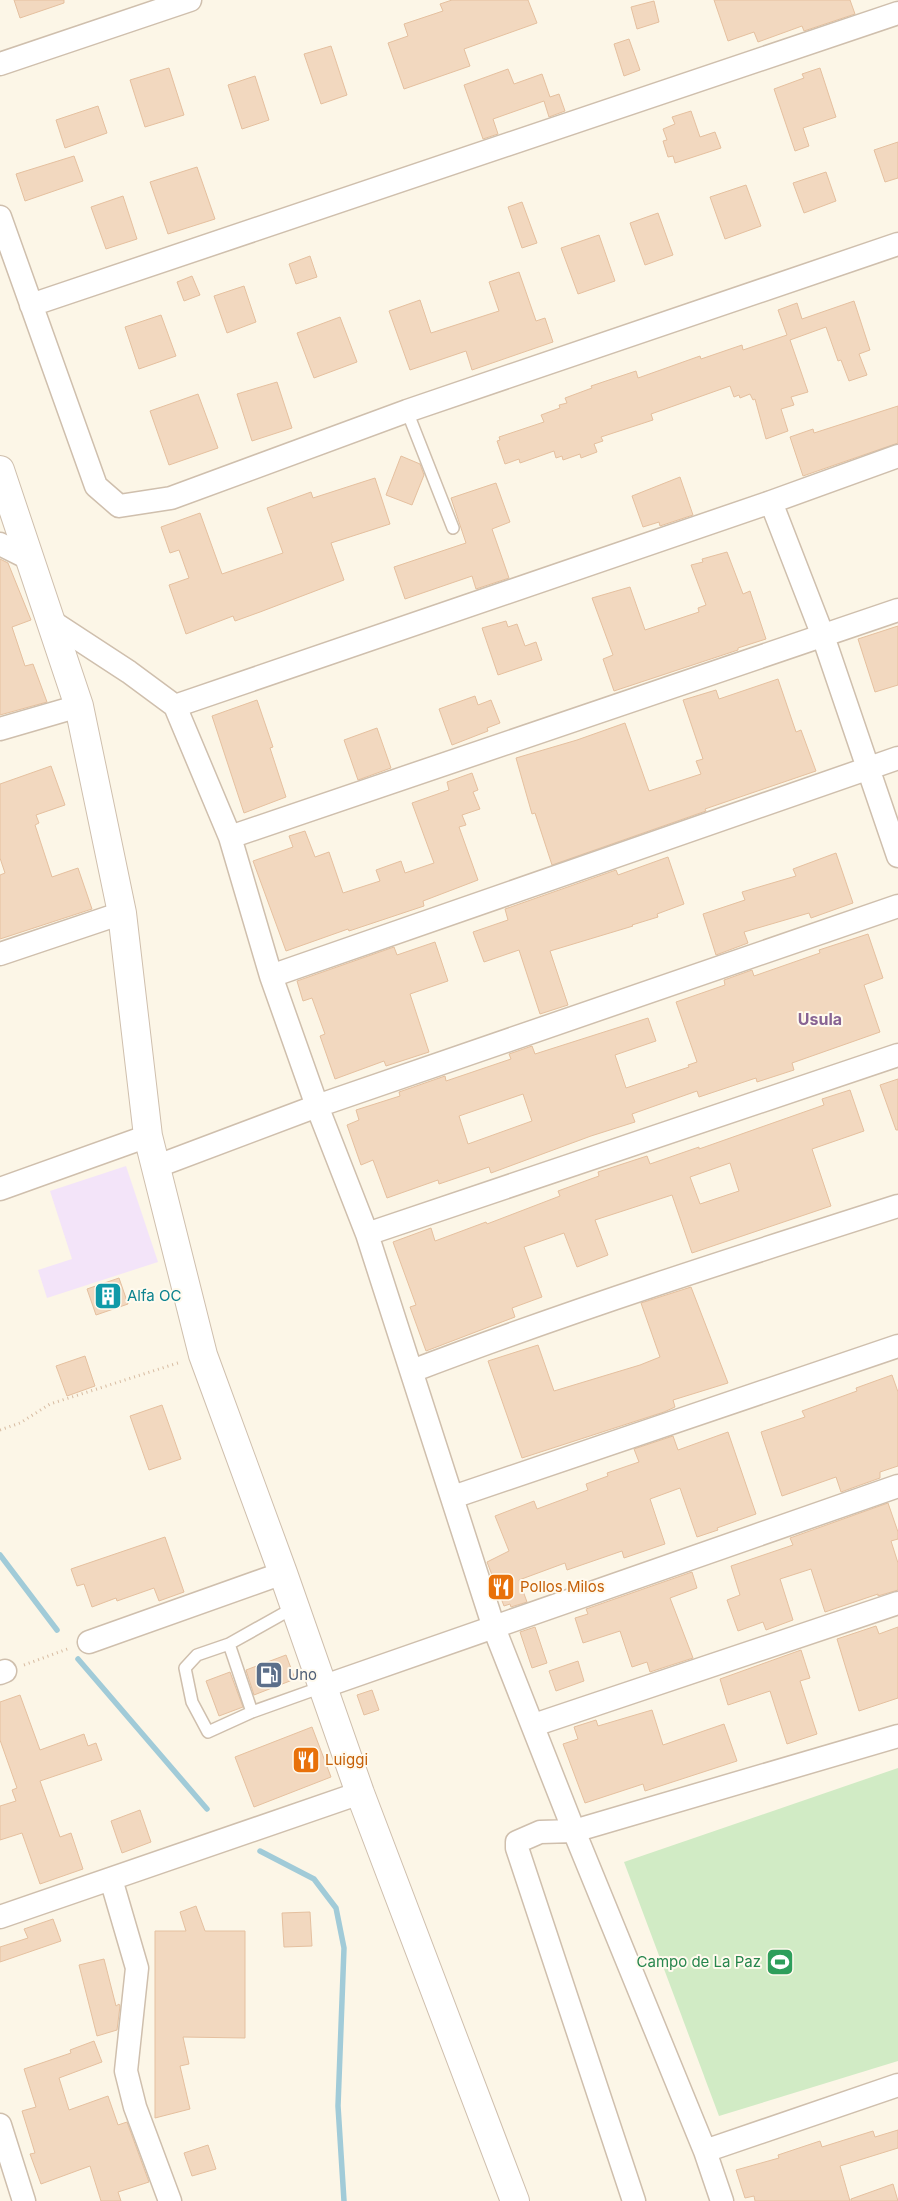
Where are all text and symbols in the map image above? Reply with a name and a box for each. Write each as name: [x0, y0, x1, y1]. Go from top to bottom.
district label: Usula: [798, 1009, 842, 1029]
building icon: Alfa OC: [93, 1281, 123, 1311]
place label: Alfa OC: [127, 1286, 181, 1305]
restaurant icon: Pollos Milos: [486, 1572, 516, 1602]
place label: Pollos Milos: [520, 1577, 605, 1596]
fuel station icon: Uno: [254, 1660, 284, 1690]
place label: Uno: [288, 1665, 317, 1684]
restaurant icon: Luiggi: [291, 1745, 321, 1775]
place label: Luiggi: [325, 1750, 368, 1769]
sports icon: Campo de La Paz: [765, 1947, 795, 1977]
place label: Campo de La Paz: [637, 1952, 761, 1971]

